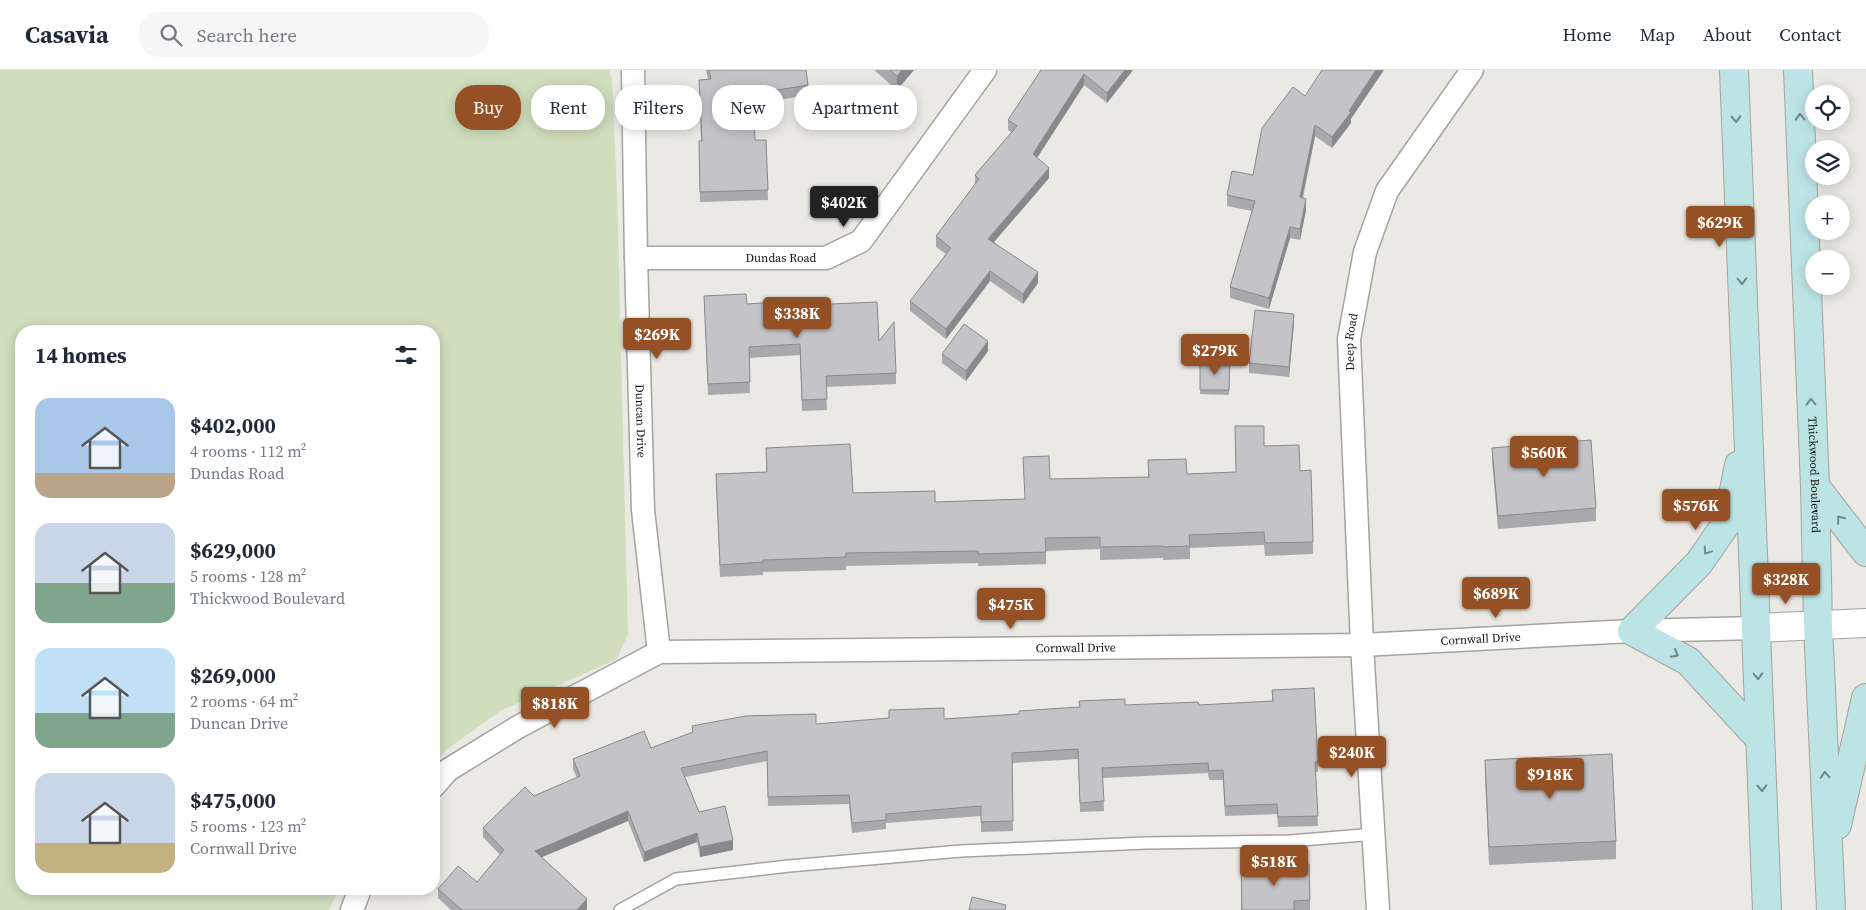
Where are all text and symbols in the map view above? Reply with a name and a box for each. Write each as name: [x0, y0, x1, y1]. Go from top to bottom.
search box: [139, 12, 489, 57]
text: Casavia: [25, 18, 109, 51]
icon: search: [157, 21, 185, 49]
text: Search here: [197, 22, 297, 48]
text: Home: [1563, 22, 1612, 47]
text: Map: [1640, 22, 1675, 47]
text: About: [1703, 22, 1751, 47]
text: Contact: [1779, 22, 1841, 47]
chip: Buy: [455, 85, 521, 130]
chip: Rent: [531, 85, 605, 130]
chip: Filters: [615, 85, 702, 130]
chip: New: [712, 85, 784, 130]
chip: Apartment: [794, 85, 917, 130]
map controls: [1805, 85, 1850, 295]
button: locate: [1805, 85, 1850, 130]
one-way arrow: [1794, 113, 1805, 121]
one-way arrow: [1731, 115, 1742, 123]
button: layers: [1805, 140, 1850, 185]
pin: $402K: [809, 186, 879, 228]
text: $402K: [821, 191, 867, 213]
button: +: [1805, 195, 1850, 240]
pin: $629K: [1685, 206, 1755, 248]
text: $629K: [1697, 211, 1743, 233]
street label: Dundas Road: [746, 250, 817, 266]
button: −: [1805, 250, 1850, 295]
one-way arrow: [1737, 277, 1748, 285]
pin: $338K: [762, 296, 832, 339]
text: $338K: [774, 302, 820, 324]
street label: Deep Road: [1341, 312, 1362, 371]
pin: $269K: [622, 318, 692, 360]
text: $269K: [634, 323, 680, 345]
pin: $279K: [1180, 334, 1250, 376]
text: $279K: [1192, 339, 1238, 361]
text: 14 homes: [35, 341, 127, 370]
icon: filters: [392, 341, 420, 369]
street label: Duncan Drive: [632, 384, 650, 458]
one-way arrow: [1806, 398, 1817, 406]
text: $402,000: [190, 411, 276, 440]
street label: Thickwood Boulevard: [1804, 416, 1824, 533]
icon: home: [75, 418, 135, 478]
pin: $560K: [1509, 436, 1579, 478]
text: 4 rooms · 112 m²: [190, 440, 306, 462]
text: $560K: [1521, 441, 1567, 463]
text: Dundas Road: [190, 462, 284, 484]
pin: $576K: [1661, 488, 1731, 531]
text: $576K: [1673, 494, 1719, 516]
one-way arrow: [1838, 516, 1846, 525]
text: $629,000: [190, 536, 276, 565]
icon: home: [75, 543, 135, 603]
one-way arrow: [1704, 546, 1713, 555]
pin: $328K: [1751, 562, 1821, 605]
text: 5 rooms · 128 m²: [190, 565, 306, 587]
text: $328K: [1763, 568, 1809, 590]
pin: $689K: [1461, 576, 1531, 619]
text: $689K: [1473, 582, 1519, 604]
text: Thickwood Boulevard: [190, 587, 345, 609]
pin: $475K: [976, 588, 1046, 630]
text: $475K: [988, 593, 1034, 615]
street label: Cornwall Drive: [1440, 629, 1521, 649]
street label: Cornwall Drive: [1036, 639, 1116, 656]
one-way arrow: [1670, 648, 1679, 658]
text: $269,000: [190, 661, 276, 690]
icon: home: [75, 668, 135, 728]
one-way arrow: [1753, 673, 1763, 681]
pin: $818K: [520, 686, 590, 729]
text: 2 rooms · 64 m²: [190, 690, 298, 712]
text: $818K: [532, 692, 578, 714]
text: Duncan Drive: [190, 712, 288, 734]
pin: $240K: [1317, 736, 1387, 778]
text: $240K: [1329, 741, 1375, 763]
pin: $918K: [1515, 758, 1585, 800]
text: $918K: [1527, 763, 1573, 785]
one-way arrow: [1820, 771, 1831, 779]
one-way arrow: [1756, 784, 1767, 792]
text: $475,000: [190, 786, 276, 815]
icon: home: [75, 793, 135, 853]
text: 5 rooms · 123 m²: [190, 815, 306, 837]
text: Cornwall Drive: [190, 837, 297, 859]
pin: $518K: [1239, 844, 1309, 887]
text: $518K: [1251, 850, 1297, 872]

